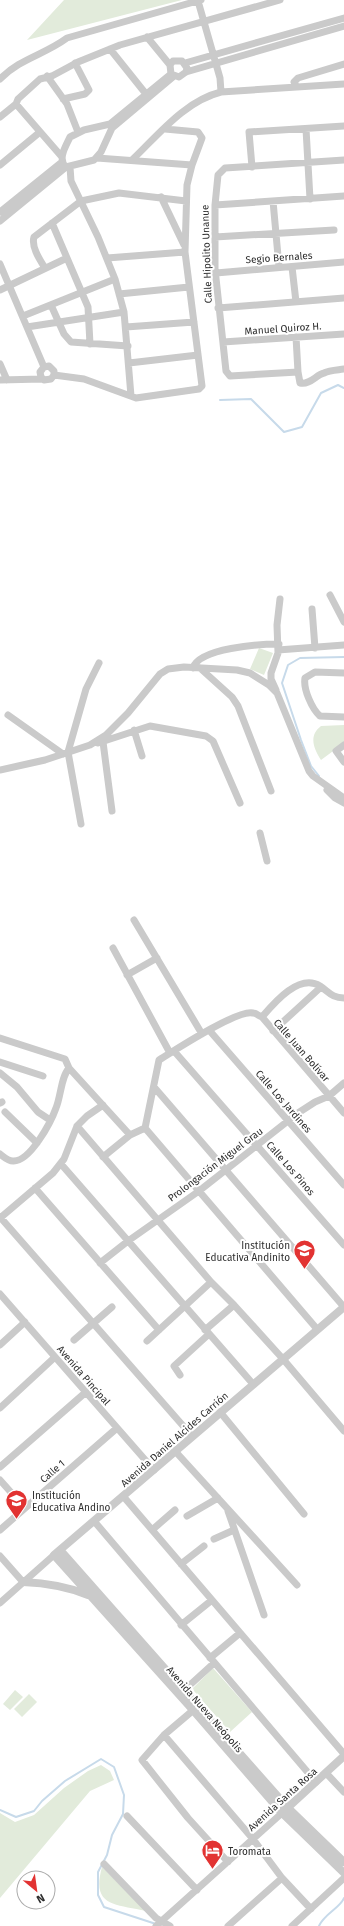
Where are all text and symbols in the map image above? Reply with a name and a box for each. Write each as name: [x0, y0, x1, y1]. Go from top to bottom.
street label: Calle Hipolito Unanue: [199, 204, 215, 304]
street label: Segio Bernales: [245, 250, 313, 266]
street label: Manuel Quiroz H.: [244, 320, 322, 338]
street label: Calle Juan Bolívar: [271, 1016, 333, 1085]
street label: Calle Los Jardines: [253, 1068, 314, 1136]
street label: Prolongación Miguel Grau: [166, 1125, 265, 1204]
street label: Calle Los Pinos: [264, 1139, 317, 1198]
school or university icon: Institución Educativa Andinito: [292, 1238, 318, 1271]
place label: Institución Educativa Andinito: [205, 1240, 290, 1264]
street label: Avenida Pincipal: [54, 1343, 112, 1408]
street label: Avenida Daniel Alcides Carrión: [118, 1390, 231, 1490]
street label: Calle 1: [38, 1458, 68, 1486]
school or university icon: Institución Educativa Andino: [4, 1488, 30, 1521]
place label: Institución Educativa Andino: [32, 1490, 111, 1514]
street label: Avenida Nueva Neópolis: [164, 1664, 245, 1755]
street label: Avenida Santa Rosa: [246, 1766, 320, 1834]
hotel icon: Toromata: [199, 1838, 225, 1871]
place label: Toromata: [228, 1846, 271, 1858]
north arrow: [16, 1870, 56, 1910]
text: N: [34, 1891, 47, 1906]

